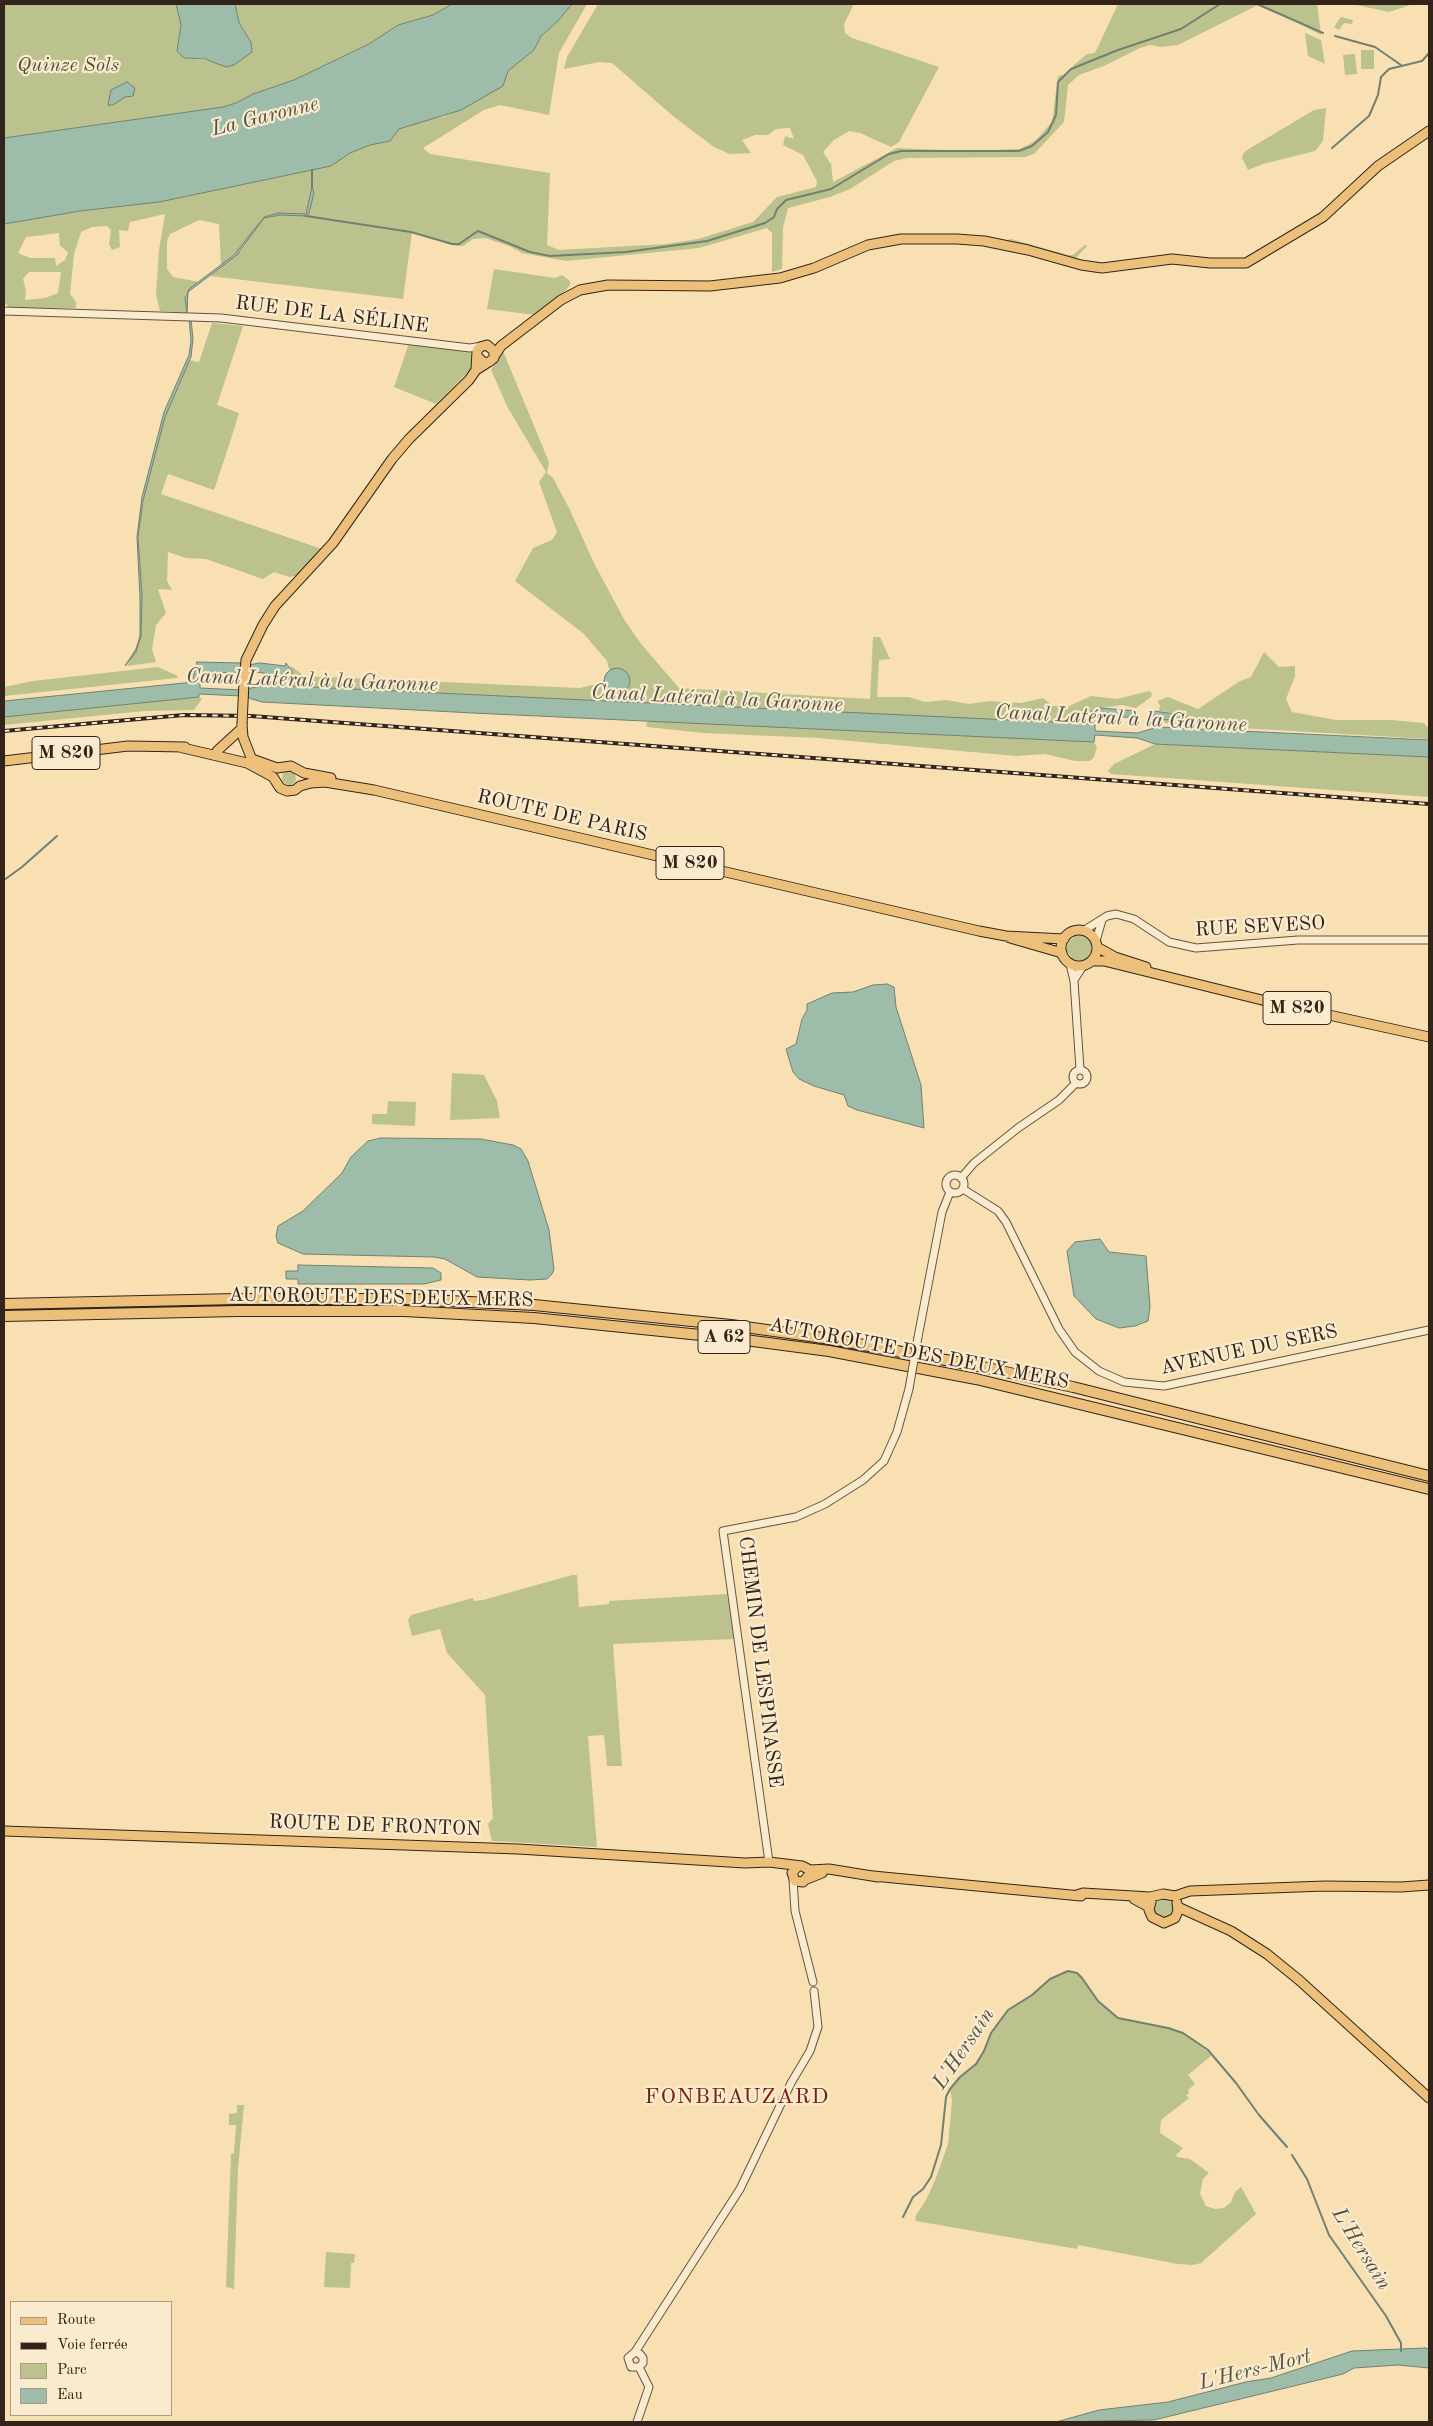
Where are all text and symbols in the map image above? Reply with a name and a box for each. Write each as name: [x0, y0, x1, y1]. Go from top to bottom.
park label: Quinze Sols: [17, 54, 119, 78]
water label: La Garonne: [209, 92, 321, 142]
street label: RUE DE LA SÉLINE: [234, 291, 430, 339]
water label: Canal Latéral à la Garonne: [186, 664, 438, 698]
water label: Canal Latéral à la Garonne: [590, 680, 844, 718]
water label: Canal Latéral à la Garonne: [994, 700, 1248, 738]
road number: M 820: [32, 736, 100, 770]
street label: ROUTE DE PARIS: [474, 785, 650, 847]
road number: M 820: [656, 846, 724, 880]
street label: RUE SEVESO: [1194, 912, 1326, 942]
road number: M 820: [1263, 991, 1331, 1024]
street label: AUTOROUTE DES DEUX MERS: [228, 1283, 534, 1313]
street label: AUTOROUTE DES DEUX MERS: [767, 1313, 1071, 1395]
road number: A 62: [698, 1320, 750, 1354]
street label: AVENUE DU SERS: [1158, 1320, 1340, 1380]
street label: CHEMIN DE LESPINASSE: [733, 1535, 787, 1789]
street label: ROUTE DE FRONTON: [268, 1810, 482, 1842]
water label: L'Hersain: [928, 2003, 1000, 2095]
district label: FONBEAUZARD: [643, 2084, 831, 2110]
water label: L'Hersain: [1326, 2203, 1396, 2295]
legend: [10, 2301, 172, 2416]
text: Route: [57, 2313, 95, 2328]
text: Voie ferrée: [57, 2338, 128, 2353]
water label: L'Hers-Mort: [1196, 2344, 1314, 2396]
text: Parc: [57, 2363, 87, 2378]
text: Eau: [57, 2388, 83, 2403]

